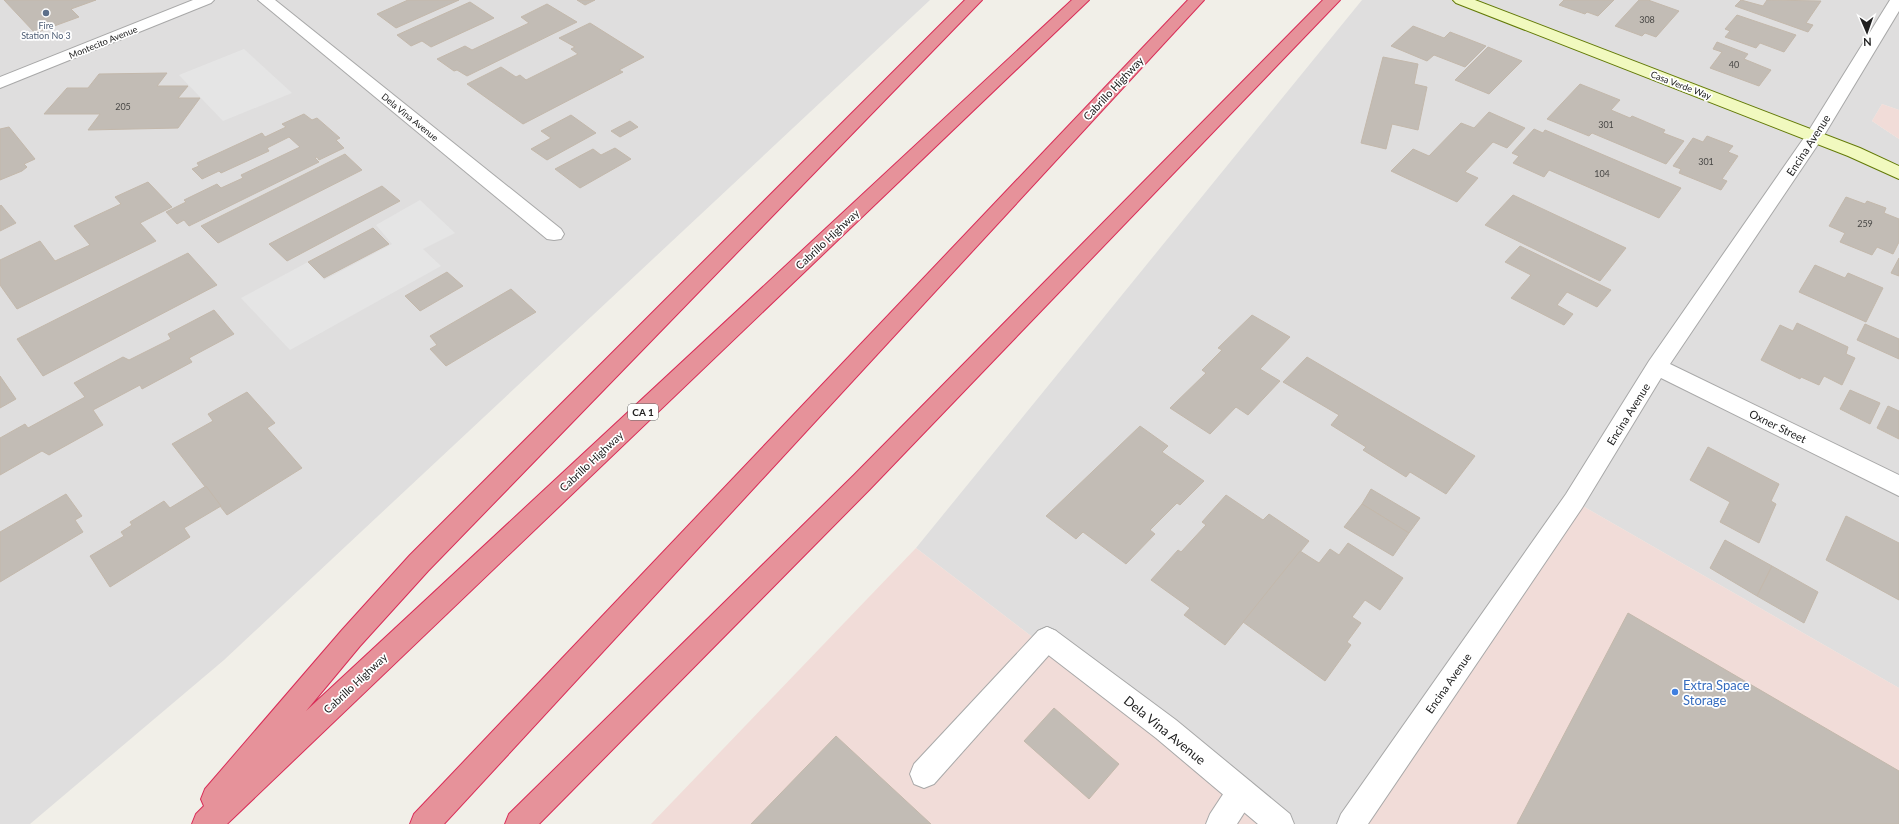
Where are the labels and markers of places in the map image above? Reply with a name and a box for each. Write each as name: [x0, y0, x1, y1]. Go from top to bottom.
marker: Fire Station No 3: [41, 8, 51, 18]
place label: Fire Station No 3: [21, 20, 71, 41]
place label: Extra Space Storage: [1683, 677, 1750, 708]
marker: Extra Space Storage: [1670, 687, 1680, 697]

